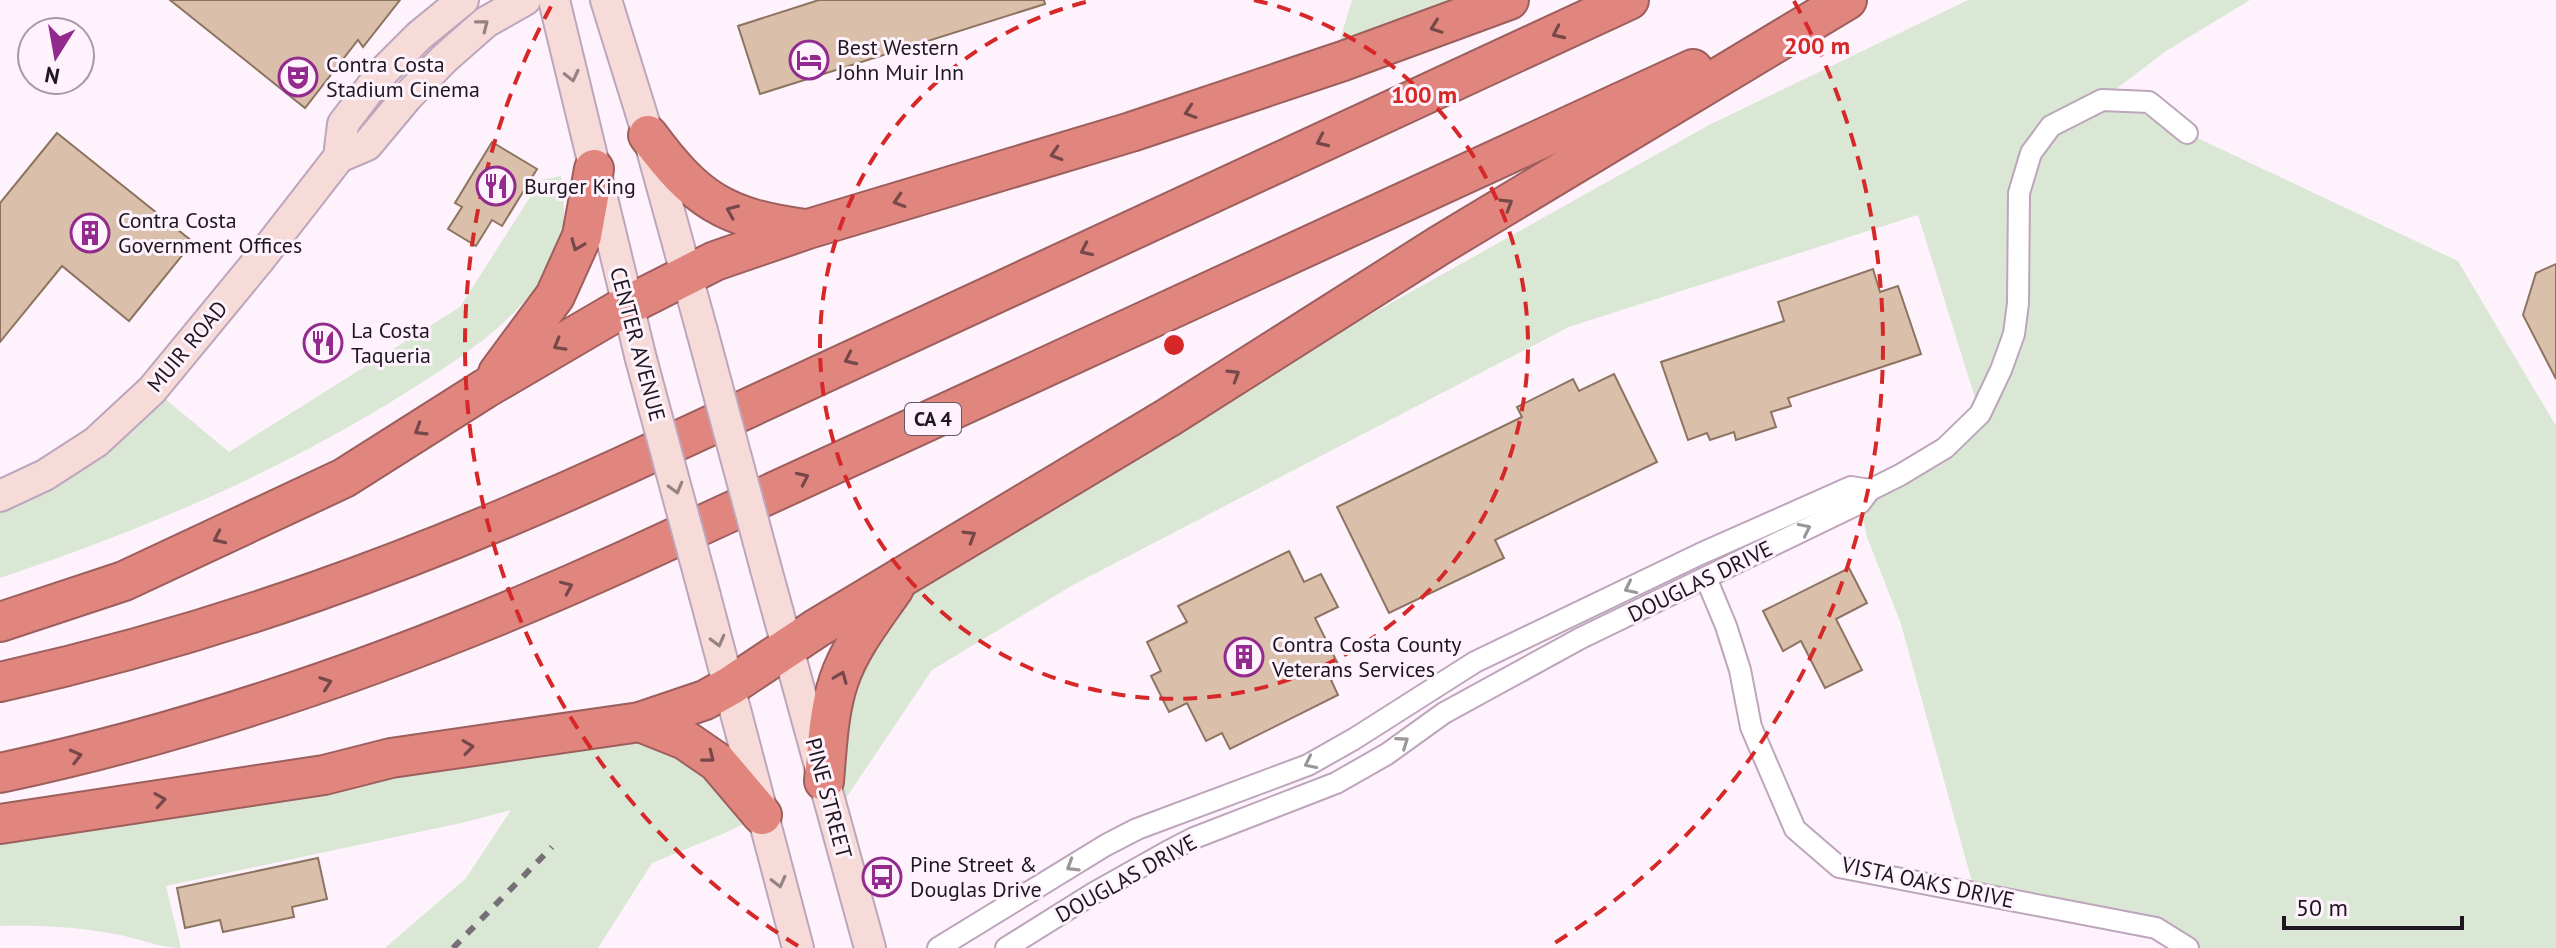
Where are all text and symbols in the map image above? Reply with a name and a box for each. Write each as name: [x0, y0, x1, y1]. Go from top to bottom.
north arrow: [16, 16, 96, 96]
one-way arrow: [1430, 17, 1444, 34]
one-way arrow: [474, 21, 489, 35]
one-way arrow: [1552, 23, 1567, 39]
text: 200 m: [1784, 30, 1850, 61]
place label: Best Western John Muir Inn: [836, 33, 964, 86]
hotel icon: Best Western John Muir Inn: [788, 39, 830, 81]
place label: Contra Costa Stadium Cinema: [326, 50, 480, 103]
theatre icon: Contra Costa Stadium Cinema: [277, 56, 319, 98]
text: N: [42, 61, 62, 91]
one-way arrow: [562, 69, 579, 82]
text: 100 m: [1391, 79, 1457, 110]
one-way arrow: [1184, 103, 1198, 119]
one-way arrow: [1316, 131, 1330, 147]
one-way arrow: [1050, 145, 1064, 161]
restaurant icon: Burger King: [475, 165, 517, 207]
place label: Burger King: [524, 172, 636, 200]
one-way arrow: [893, 192, 907, 208]
one-way arrow: [1498, 199, 1513, 214]
one-way arrow: [726, 204, 740, 221]
place label: Contra Costa Government Offices: [118, 206, 302, 259]
building icon: Contra Costa Government Offices: [69, 212, 111, 254]
one-way arrow: [570, 237, 587, 251]
one-way arrow: [1080, 240, 1094, 256]
street label: CENTER AVENUE: [604, 264, 672, 424]
street label: MUIR ROAD: [141, 294, 233, 398]
place label: La Costa Taqueria: [351, 316, 431, 369]
restaurant icon: La Costa Taqueria: [302, 322, 344, 364]
centre of rings: [1160, 331, 1188, 359]
one-way arrow: [553, 335, 568, 351]
one-way arrow: [844, 350, 859, 366]
one-way arrow: [1226, 370, 1240, 385]
road number: CA 4: [905, 403, 961, 435]
one-way arrow: [415, 421, 429, 436]
one-way arrow: [795, 472, 810, 488]
one-way arrow: [666, 481, 683, 495]
one-way arrow: [1797, 524, 1812, 539]
one-way arrow: [213, 528, 228, 544]
one-way arrow: [961, 530, 976, 546]
street label: DOUGLAS DRIVE: [1623, 534, 1777, 628]
one-way arrow: [1623, 578, 1638, 594]
one-way arrow: [559, 581, 573, 597]
place label: Contra Costa County Veterans Services: [1271, 630, 1462, 683]
one-way arrow: [708, 634, 725, 648]
building icon: Contra Costa County Veterans Services: [1223, 636, 1265, 678]
one-way arrow: [832, 670, 848, 685]
one-way arrow: [318, 676, 332, 692]
street label: PINE STREET: [799, 735, 859, 861]
one-way arrow: [1394, 737, 1408, 752]
one-way arrow: [461, 739, 475, 756]
one-way arrow: [69, 748, 83, 765]
one-way arrow: [700, 748, 715, 762]
one-way arrow: [1304, 753, 1318, 769]
one-way arrow: [153, 792, 167, 809]
street label: DOUGLAS DRIVE: [1050, 828, 1202, 928]
place label: Pine Street & Douglas Drive: [910, 850, 1042, 903]
street label: VISTA OAKS DRIVE: [1838, 850, 2017, 914]
bus stop icon: Pine Street & Douglas Drive: [861, 856, 903, 898]
one-way arrow: [1066, 856, 1081, 872]
one-way arrow: [770, 874, 787, 888]
scale bar: [2284, 880, 2462, 930]
text: 50 m: [2296, 892, 2348, 923]

